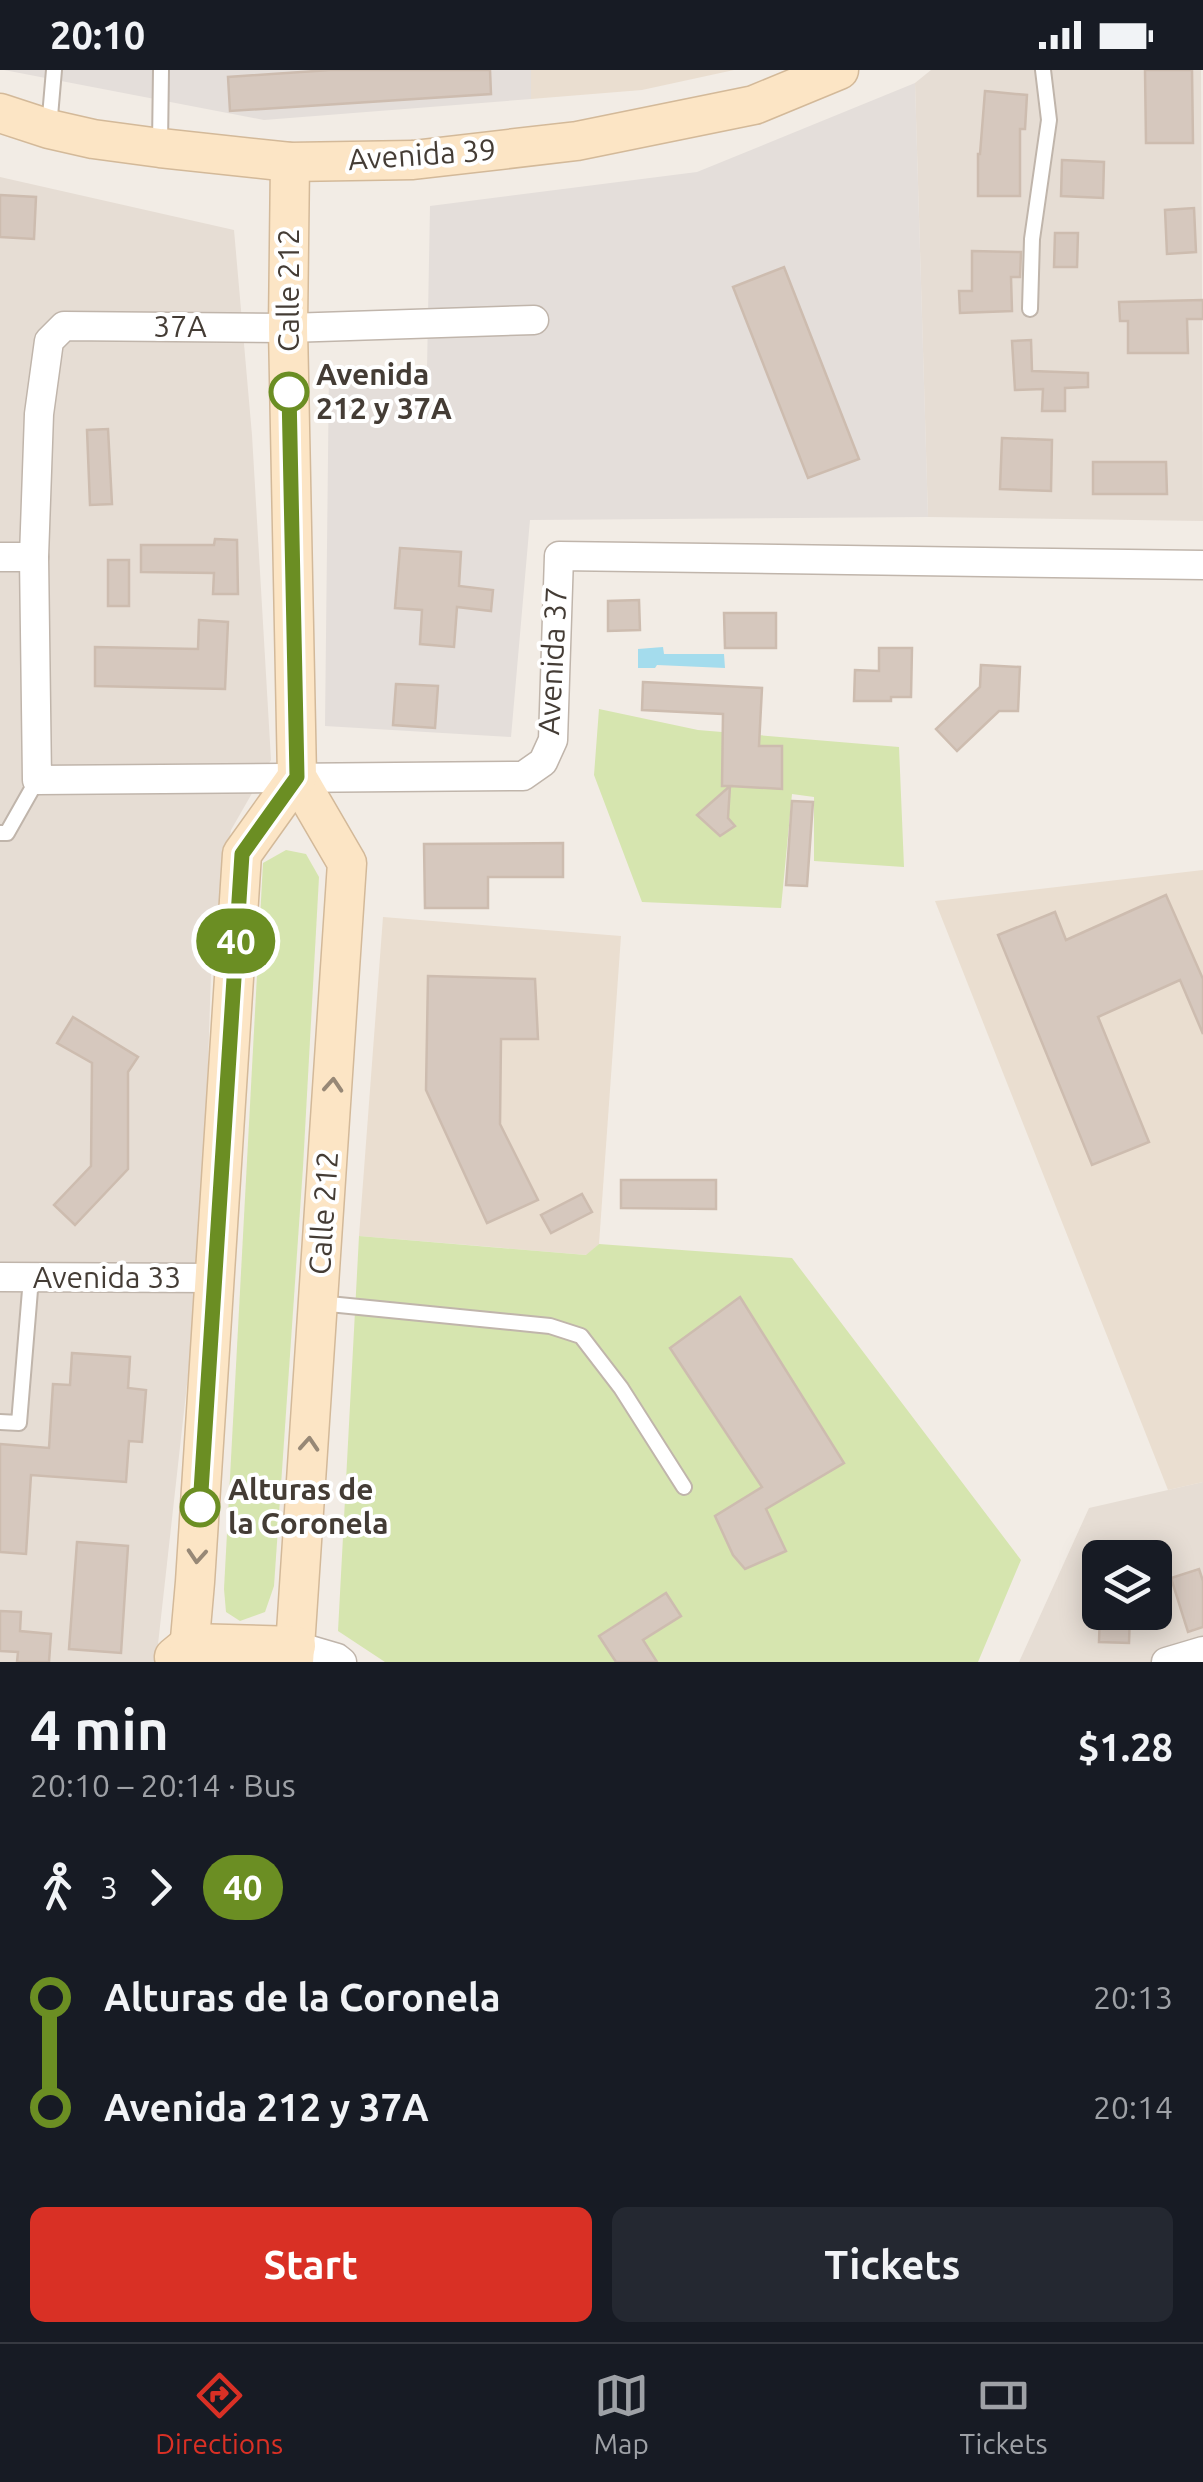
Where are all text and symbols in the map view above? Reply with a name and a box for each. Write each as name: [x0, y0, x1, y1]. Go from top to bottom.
text: 20:10: [50, 14, 145, 56]
street label: Avenida 39: [347, 132, 497, 176]
street label: Calle 212: [271, 228, 305, 352]
street label: 37A: [153, 309, 207, 343]
place label: Avenida 212 y 37A: [316, 357, 452, 425]
marker: Avenida 212 y 37A: [270, 373, 308, 411]
street label: Avenida 37: [531, 586, 573, 736]
line badge: 40: [191, 908, 281, 974]
text: 40: [216, 921, 256, 961]
one-way arrow: [321, 1077, 343, 1093]
street label: Calle 212: [302, 1150, 344, 1276]
street label: Avenida 33: [33, 1260, 181, 1294]
one-way arrow: [298, 1436, 319, 1452]
place label: Alturas de la Coronela: [228, 1472, 389, 1540]
marker: Alturas de la Coronela: [181, 1488, 219, 1526]
map controls: [1082, 1540, 1172, 1630]
button: layers: [1082, 1540, 1172, 1630]
one-way arrow: [187, 1548, 208, 1564]
text: 4 min: [30, 1699, 169, 1760]
text: $1.28: [1078, 1726, 1173, 1768]
text: 20:10 – 20:14 · Bus: [30, 1767, 296, 1803]
icon: walk: [30, 1860, 85, 1915]
icon: forward: [133, 1860, 188, 1915]
text: 40: [223, 1867, 263, 1907]
text: 3: [100, 1869, 118, 1905]
text: Alturas de la Coronela: [104, 1976, 501, 2018]
text: 20:13: [1093, 1979, 1173, 2015]
text: Avenida 212 y 37A: [104, 2086, 429, 2128]
text: 20:14: [1093, 2089, 1173, 2125]
button: Start: [30, 2207, 592, 2322]
button: Tickets: [612, 2207, 1173, 2322]
tab: Directions: [155, 2368, 283, 2459]
tab: Map: [594, 2368, 649, 2459]
tab: Tickets: [959, 2368, 1048, 2459]

